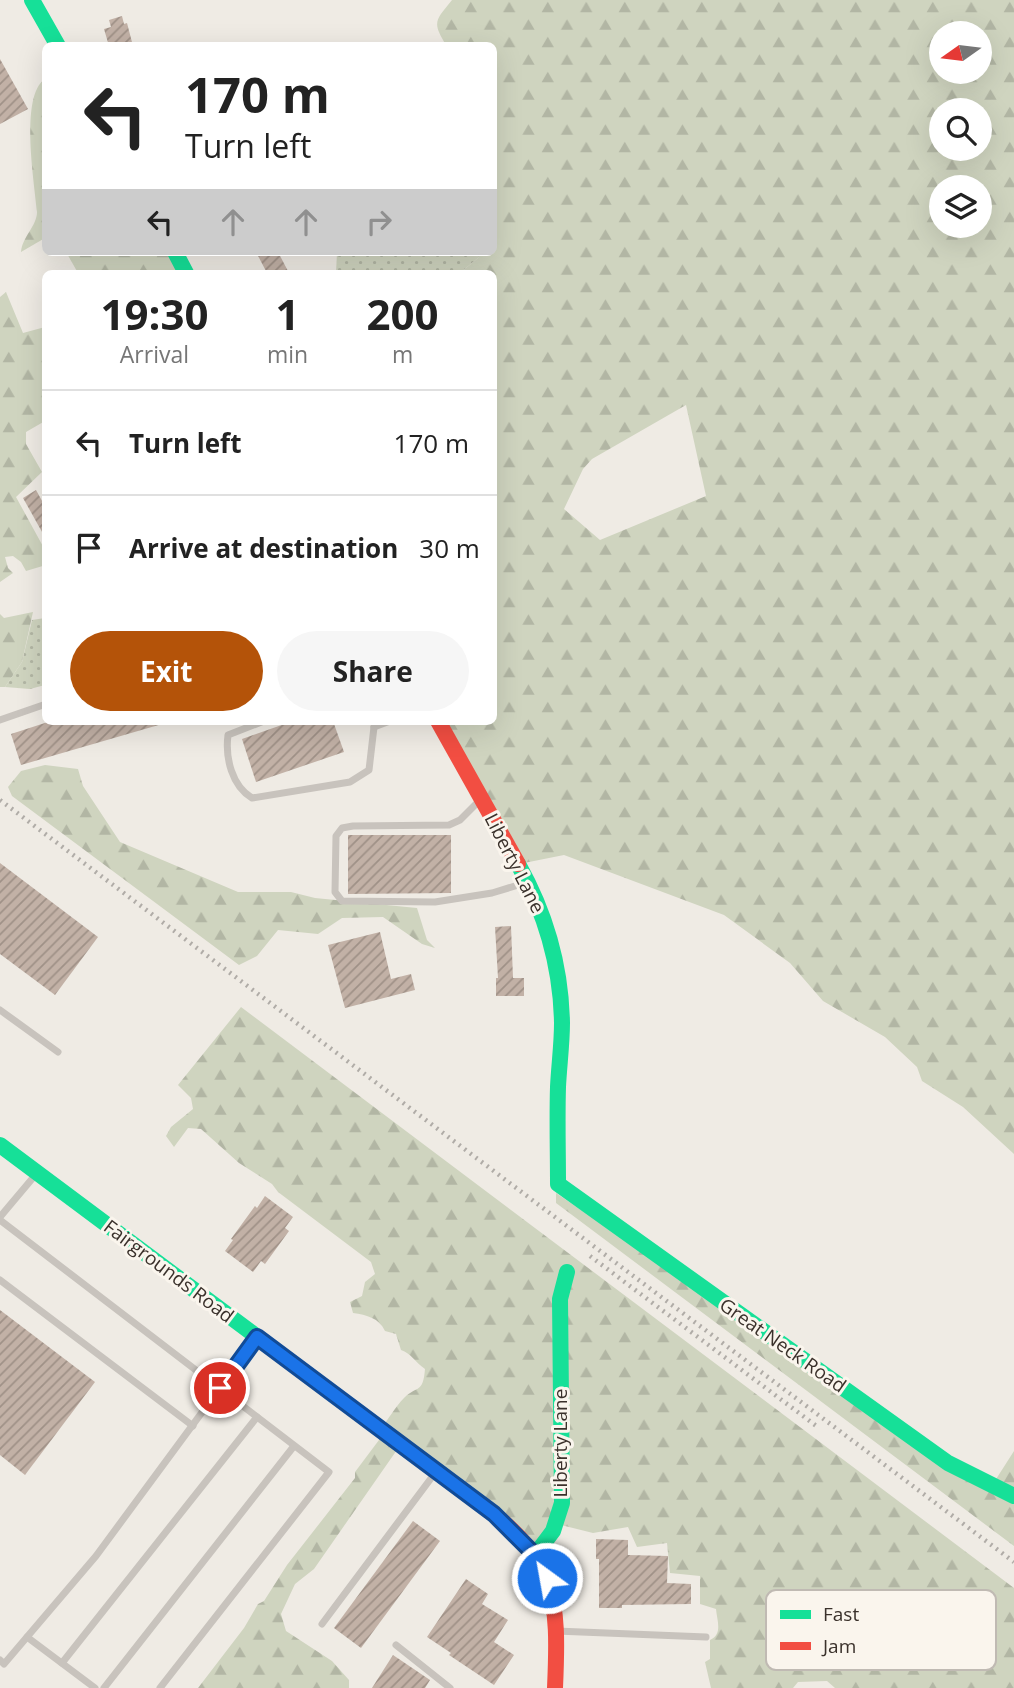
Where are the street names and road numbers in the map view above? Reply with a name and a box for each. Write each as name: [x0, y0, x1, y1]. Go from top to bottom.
street label: Liberty Lane: [479, 809, 551, 917]
street label: Fairgrounds Road: [99, 1213, 239, 1329]
street label: Great Neck Road: [715, 1292, 851, 1398]
street label: Liberty Lane: [547, 1389, 573, 1497]

